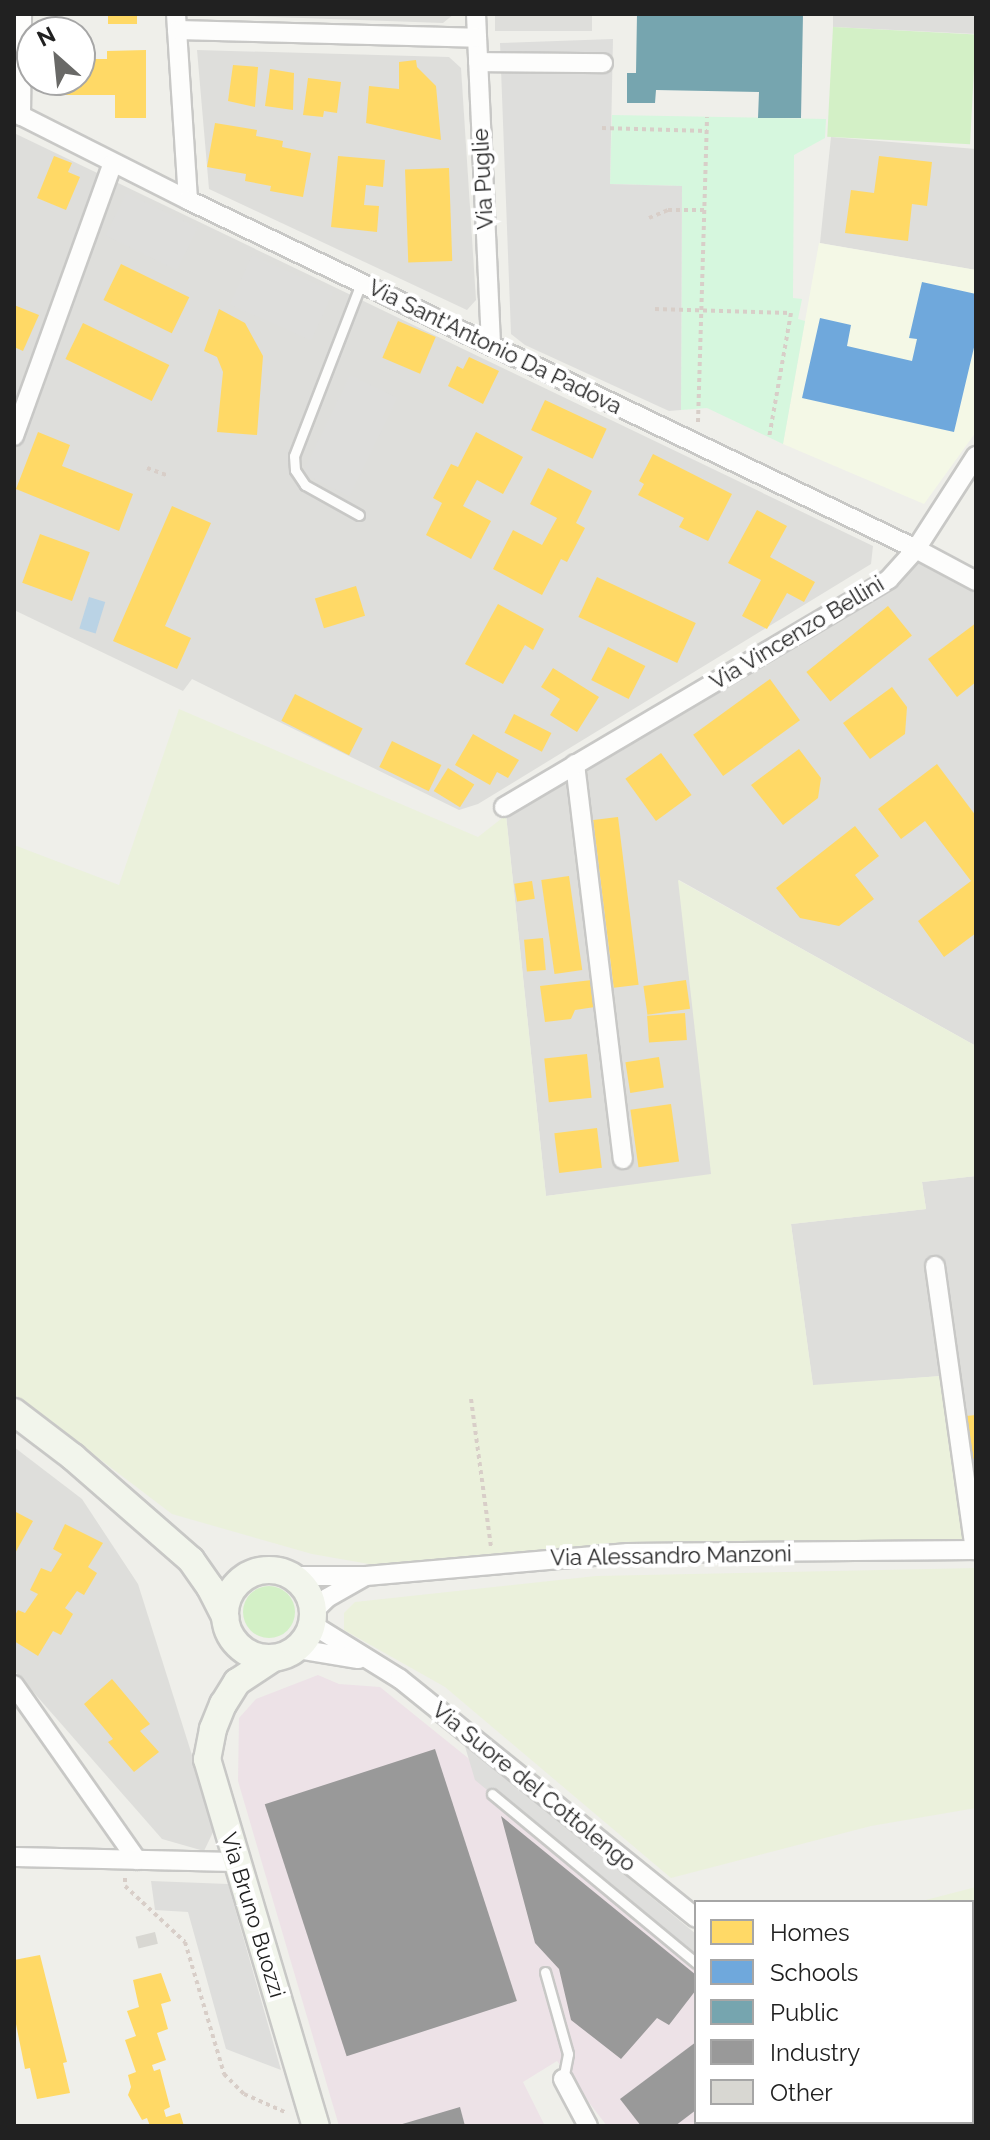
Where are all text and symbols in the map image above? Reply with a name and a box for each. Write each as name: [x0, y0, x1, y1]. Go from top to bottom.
north arrow: [16, 16, 96, 96]
text: N: [33, 21, 59, 52]
street label: Via Puglie: [467, 128, 499, 230]
street label: Via Sant'Antonio Da Padova: [364, 274, 626, 420]
street label: Via Vincenzo Bellini: [705, 570, 889, 696]
street label: Via Alessandro Manzoni: [550, 1541, 792, 1571]
street label: Via Suore del Cottolengo: [427, 1697, 641, 1877]
street label: Via Bruno Buozzi: [215, 1829, 291, 2001]
legend: [694, 1900, 974, 2124]
text: Homes: [770, 1918, 850, 1947]
text: Schools: [770, 1958, 858, 1987]
text: Public: [770, 1998, 839, 2027]
text: Industry: [770, 2038, 860, 2067]
text: Other: [770, 2078, 833, 2107]

